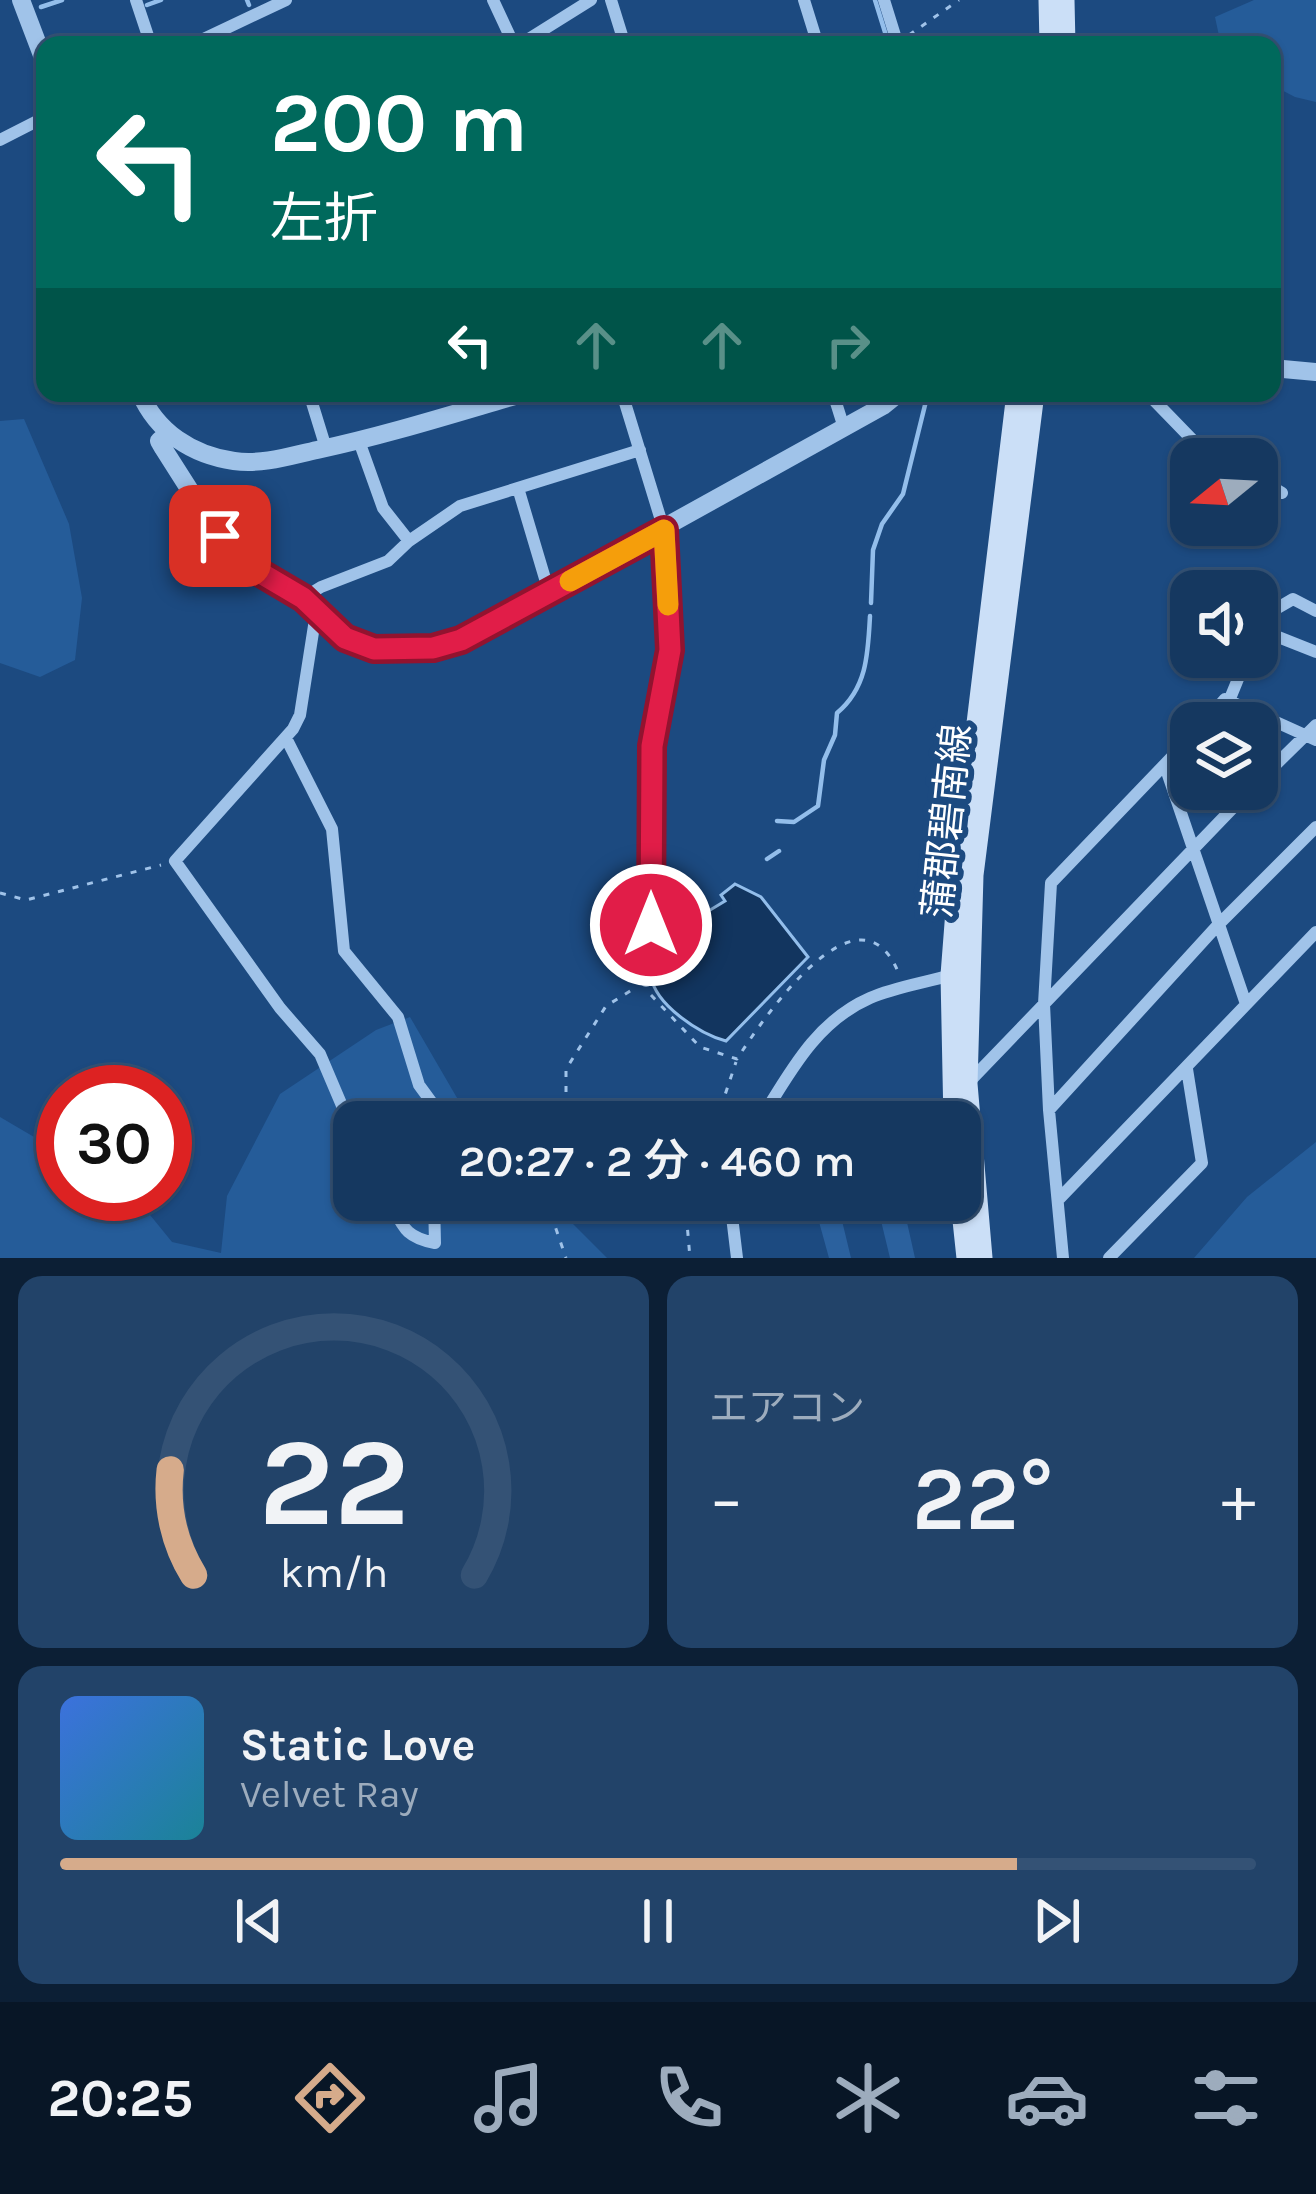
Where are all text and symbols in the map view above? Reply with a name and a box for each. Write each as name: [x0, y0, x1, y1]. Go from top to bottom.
text: 200 m: [270, 74, 528, 172]
icon: left: [72, 84, 228, 240]
text: 左折: [270, 187, 378, 251]
icon: left: [437, 312, 503, 378]
icon: ahead: [563, 312, 629, 378]
icon: ahead: [689, 312, 755, 378]
icon: right: [815, 312, 881, 378]
north arrow: [1170, 438, 1278, 546]
map controls: [1170, 438, 1278, 810]
pin: [169, 485, 271, 587]
icon: arrive: [187, 503, 253, 569]
button: sound: [1170, 570, 1278, 678]
button: layers: [1170, 702, 1278, 810]
street label: 蒲郡碧南線: [914, 722, 980, 920]
position arrow: [588, 862, 714, 988]
speed limit sign: 30: [36, 1065, 192, 1221]
text: 20:27 · 2 分 · 460 m: [459, 1135, 855, 1187]
text: エアコン: [709, 1385, 865, 1431]
text: 22: [258, 1410, 409, 1555]
text: 22°: [912, 1446, 1053, 1552]
text: −: [709, 1460, 744, 1538]
text: +: [1221, 1460, 1256, 1538]
text: km/h: [279, 1548, 388, 1598]
text: Static Love: [240, 1719, 475, 1771]
text: Velvet Ray: [240, 1771, 419, 1817]
icon: previous: [226, 1888, 292, 1954]
icon: pause: [625, 1888, 691, 1954]
icon: next: [1024, 1888, 1090, 1954]
icon: directions: [288, 2056, 372, 2140]
icon: music: [467, 2056, 551, 2140]
icon: phone: [647, 2056, 731, 2140]
icon: climate: [826, 2056, 910, 2140]
icon: car: [1005, 2056, 1089, 2140]
icon: filters: [1184, 2056, 1268, 2140]
text: 20:25: [48, 2066, 193, 2130]

